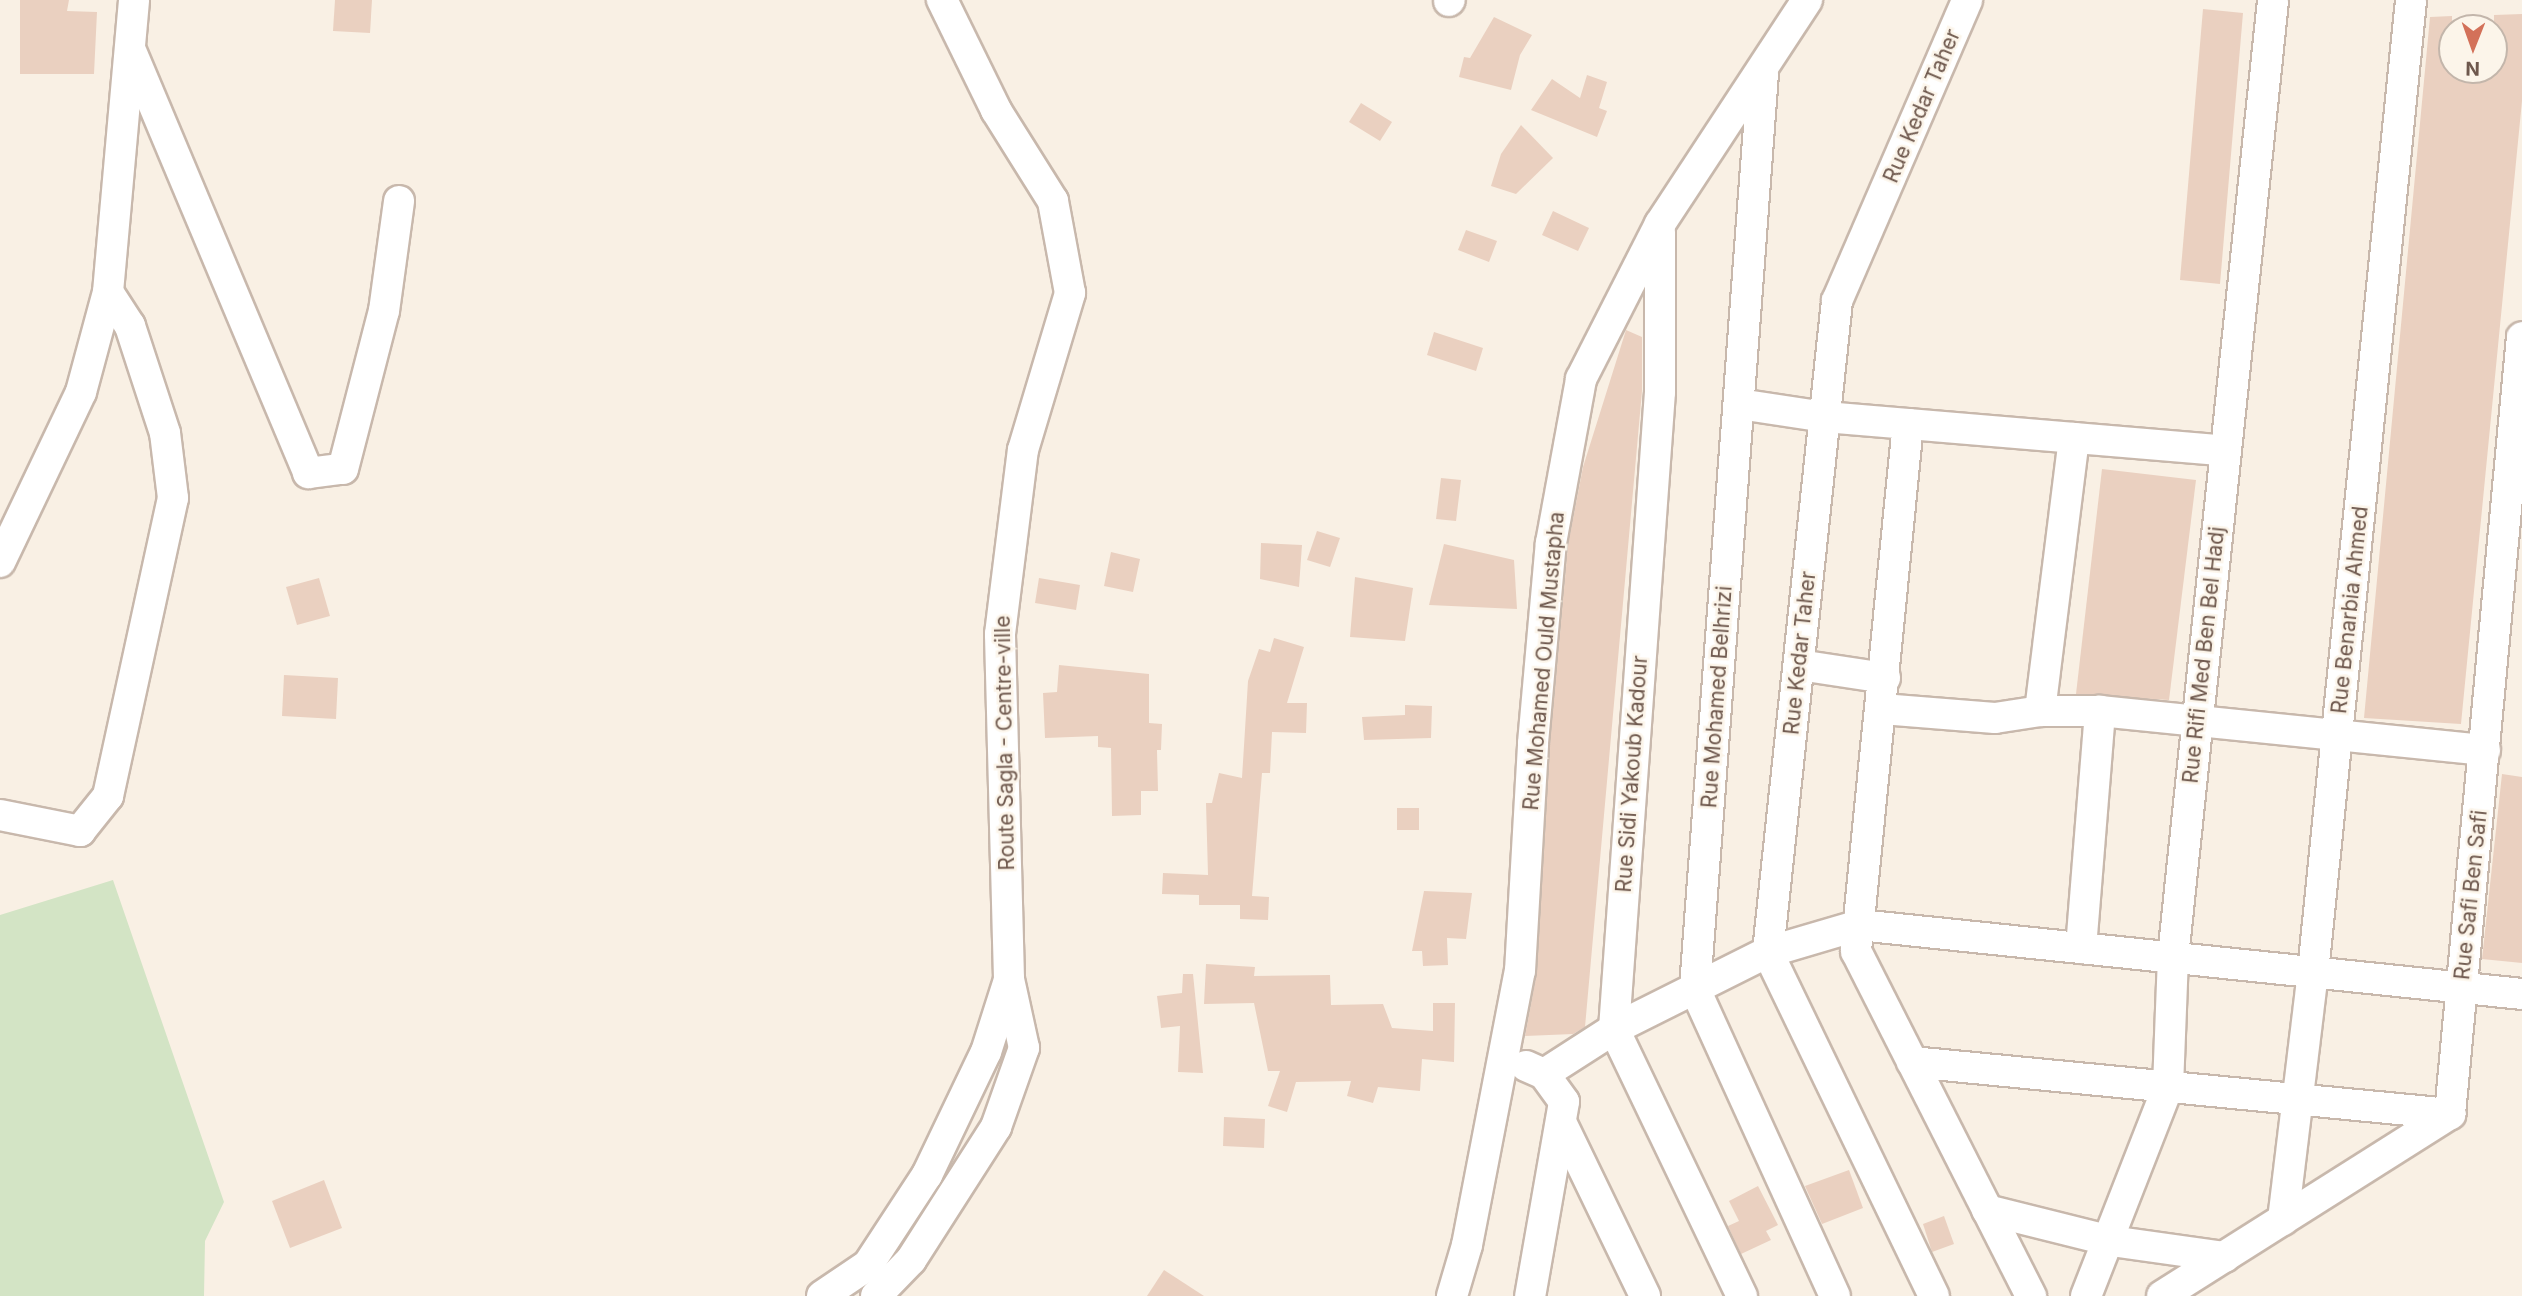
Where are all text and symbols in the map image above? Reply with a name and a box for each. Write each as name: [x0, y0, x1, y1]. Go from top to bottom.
north arrow: [2438, 14, 2508, 84]
street label: Rue Kedar Taher: [1878, 25, 1966, 187]
text: N: [2465, 57, 2480, 80]
street label: Rue Benarbia Ahmed: [2327, 505, 2373, 715]
street label: Rue Mohamed Ould Mustapha: [1518, 511, 1570, 811]
street label: Rue Rifi Med Ben Bel Hadj: [2178, 525, 2230, 785]
street label: Rue Kedar Taher: [1779, 570, 1821, 736]
street label: Rue Mohamed Belhrizi: [1697, 585, 1737, 809]
street label: Route Sagla - Centre-ville: [990, 615, 1020, 871]
street label: Rue Sidi Yakoub Kadour: [1611, 655, 1653, 893]
street label: Rue Safi Ben Safi: [2450, 809, 2492, 981]

